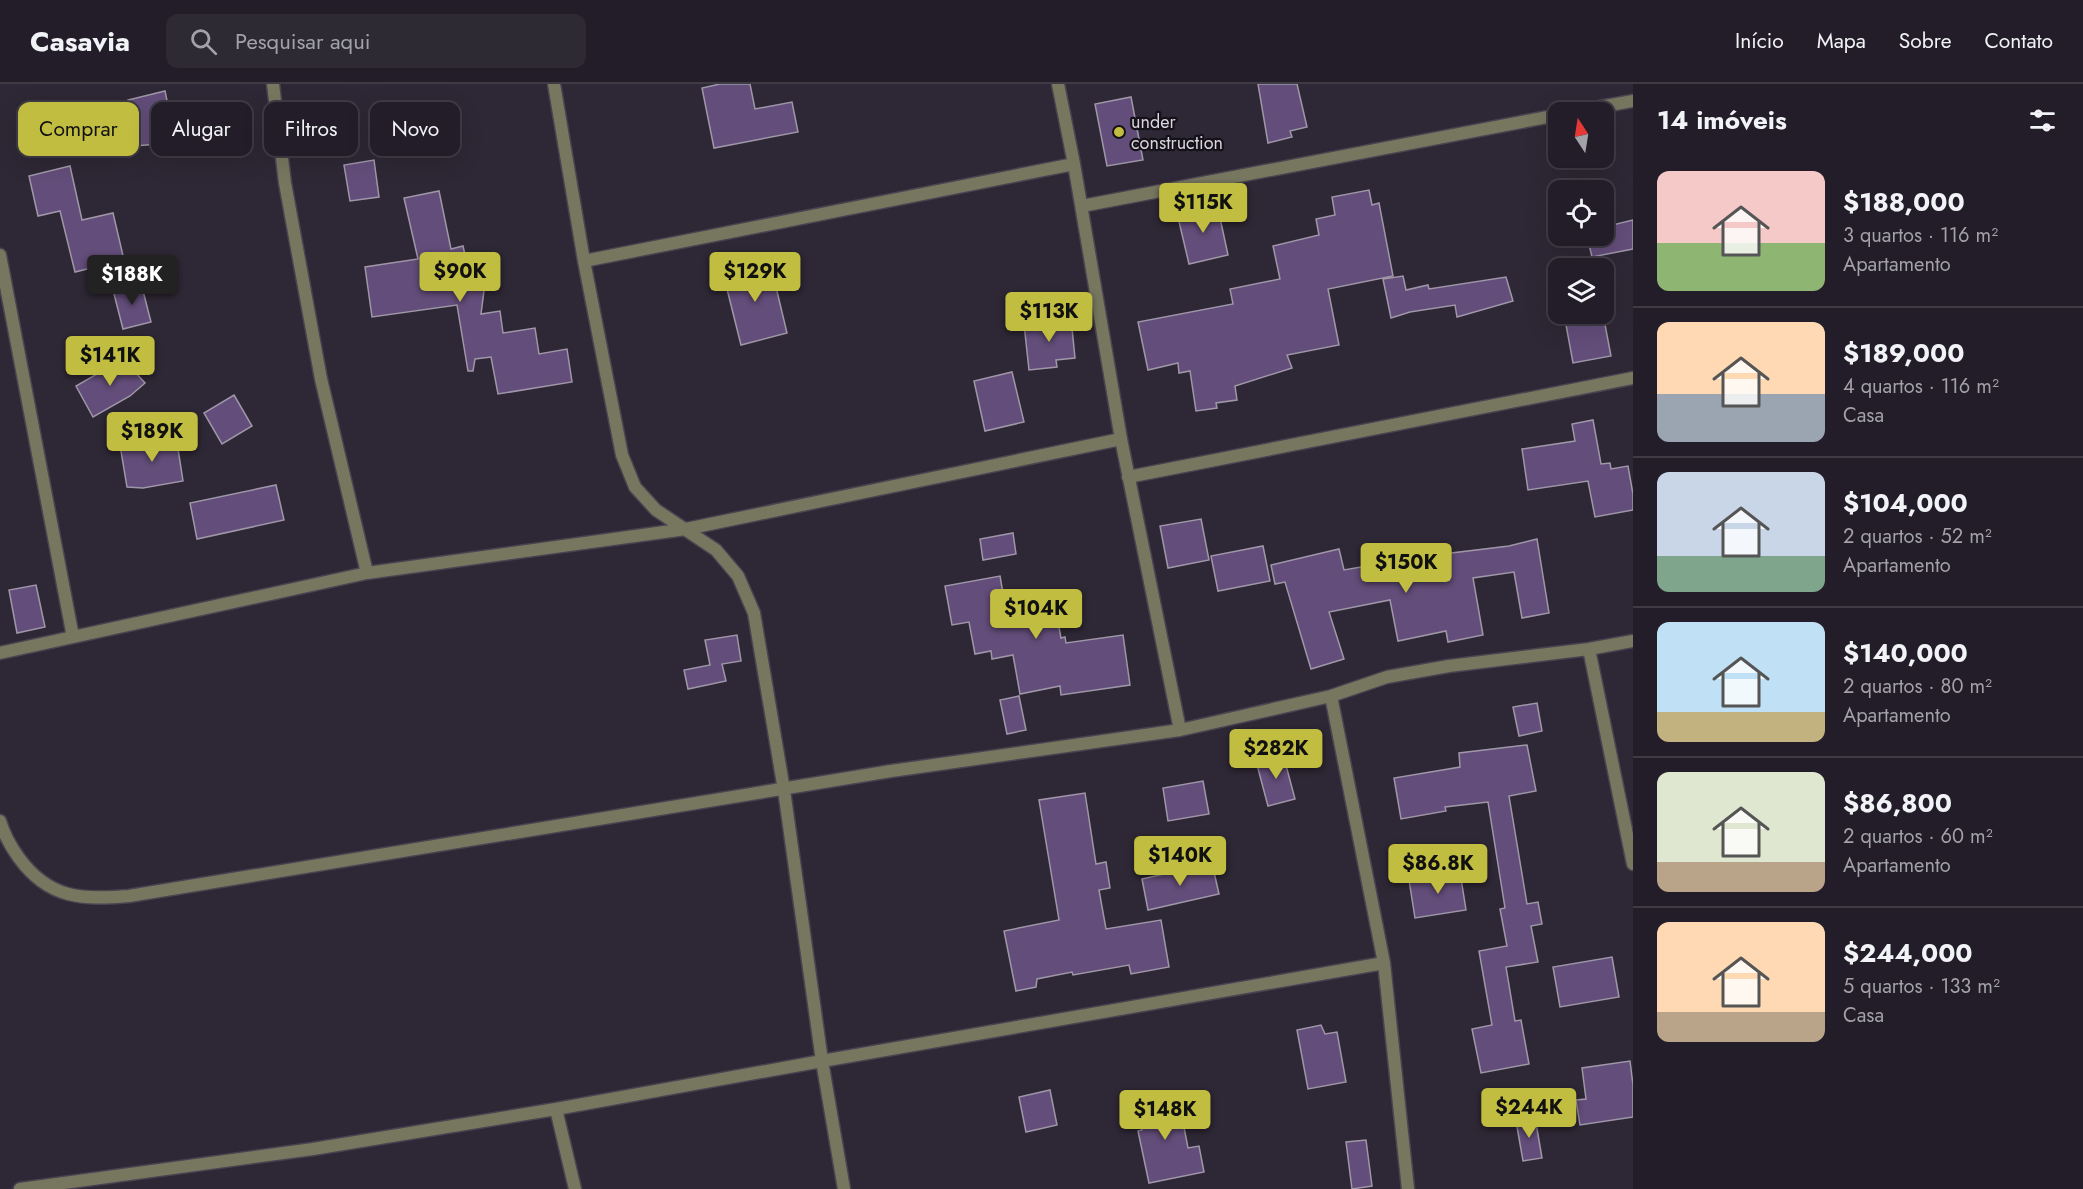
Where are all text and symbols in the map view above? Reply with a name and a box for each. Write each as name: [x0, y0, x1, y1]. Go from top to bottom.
search box: [166, 14, 586, 68]
text: Casavia: [30, 21, 130, 62]
icon: search: [187, 25, 220, 58]
text: Pesquisar aqui: [235, 25, 370, 57]
text: Início: [1735, 26, 1784, 56]
text: Mapa: [1817, 26, 1866, 56]
text: Sobre: [1899, 26, 1951, 56]
text: Contato: [1984, 26, 2053, 56]
text: 14 imóveis: [1657, 101, 1787, 139]
chip: Comprar: [18, 102, 139, 156]
chip: Alugar: [151, 102, 252, 156]
chip: Filtros: [264, 102, 358, 156]
chip: Novo: [370, 102, 460, 156]
north arrow: [1548, 102, 1614, 168]
map controls: [1548, 102, 1614, 324]
icon: filters: [2026, 104, 2059, 137]
place label: under construction: [1131, 109, 1223, 156]
marker: under construction: [1112, 125, 1126, 139]
button: locate: [1548, 180, 1614, 246]
pin: $115K: [1161, 183, 1245, 234]
text: $188,000: [1843, 183, 1965, 221]
text: $115K: [1173, 188, 1233, 217]
icon: home: [1705, 195, 1777, 267]
text: 3 quartos · 116 m²: [1843, 221, 1998, 250]
text: Apartamento: [1843, 250, 1951, 279]
pin: $90K: [424, 252, 496, 303]
pin: $129K: [713, 252, 797, 303]
pin: $188K: [90, 255, 174, 306]
text: $90K: [433, 257, 487, 286]
text: $129K: [723, 257, 787, 286]
button: layers: [1548, 258, 1614, 324]
text: $188K: [101, 260, 163, 289]
pin: $113K: [1007, 292, 1091, 343]
text: $113K: [1019, 297, 1079, 326]
text: $189,000: [1843, 334, 1964, 372]
pin: $141K: [68, 336, 152, 387]
text: $141K: [80, 341, 140, 370]
icon: home: [1705, 346, 1777, 418]
text: 4 quartos · 116 m²: [1843, 372, 1999, 401]
text: Casa: [1843, 401, 1884, 430]
pin: $189K: [110, 412, 194, 463]
text: $189K: [121, 417, 183, 446]
text: $104,000: [1843, 484, 1968, 522]
icon: home: [1705, 496, 1777, 568]
text: 2 quartos · 52 m²: [1843, 522, 1992, 551]
pin: $150K: [1364, 543, 1448, 594]
text: $150K: [1375, 548, 1437, 577]
text: Apartamento: [1843, 551, 1951, 580]
pin: $104K: [994, 589, 1078, 640]
text: $104K: [1004, 594, 1068, 623]
text: $140,000: [1843, 634, 1968, 672]
icon: home: [1705, 646, 1777, 718]
text: 2 quartos · 80 m²: [1843, 672, 1992, 701]
text: Apartamento: [1843, 701, 1951, 730]
pin: $282K: [1234, 729, 1318, 780]
text: $282K: [1243, 734, 1309, 763]
text: $86,800: [1843, 784, 1952, 822]
icon: home: [1705, 796, 1777, 868]
text: 2 quartos · 60 m²: [1843, 822, 1993, 851]
pin: $140K: [1138, 836, 1222, 887]
text: $140K: [1148, 841, 1212, 870]
pin: $86.8K: [1389, 844, 1487, 895]
text: $86.8K: [1402, 849, 1474, 878]
text: Apartamento: [1843, 851, 1951, 880]
text: $244,000: [1843, 934, 1973, 972]
icon: home: [1705, 946, 1777, 1018]
text: 5 quartos · 133 m²: [1843, 972, 2000, 1001]
text: Casa: [1843, 1001, 1884, 1030]
pin: $244K: [1487, 1088, 1571, 1139]
pin: $148K: [1123, 1090, 1207, 1141]
text: $244K: [1495, 1093, 1563, 1122]
text: $148K: [1133, 1095, 1197, 1124]

